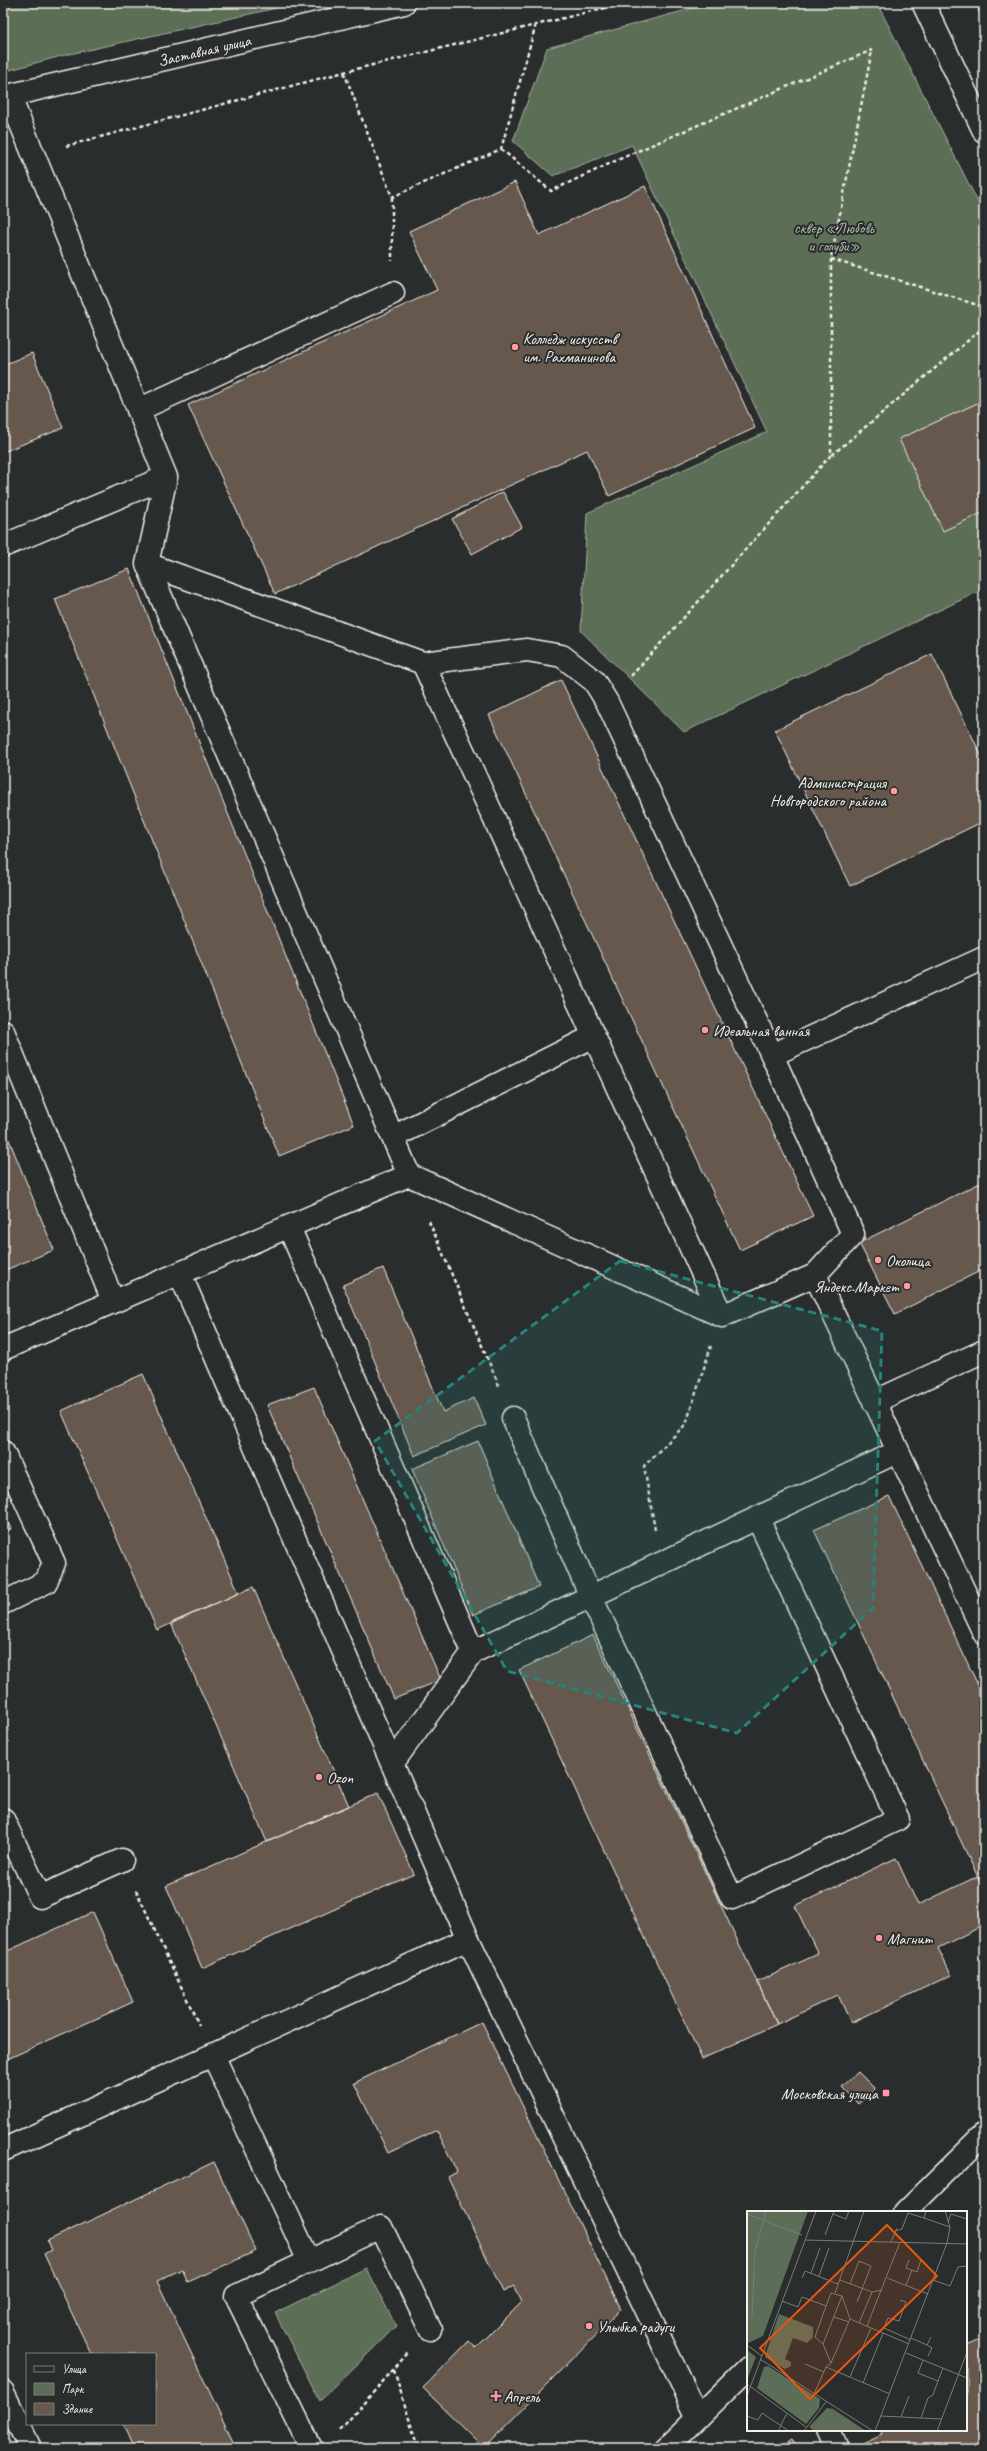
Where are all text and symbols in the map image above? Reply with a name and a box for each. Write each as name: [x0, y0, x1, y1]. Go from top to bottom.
street label: Заставная улица: [156, 30, 254, 71]
park label: сквер «Любовь и голуби»: [794, 218, 875, 256]
place label: Колледж искусств им. Рахманинова: [523, 329, 621, 367]
marker: Колледж искусств им. Рахманинова: [510, 342, 520, 352]
place label: Администрация Новгородского района: [770, 773, 888, 811]
marker: Администрация Новгородского района: [889, 786, 899, 796]
place label: Идеальная ванная: [713, 1021, 811, 1041]
marker: Идеальная ванная: [700, 1025, 710, 1035]
place label: Околица: [886, 1251, 931, 1271]
marker: Околица: [873, 1255, 883, 1265]
place label: Яндекс.Маркет: [814, 1277, 900, 1297]
marker: Яндекс.Маркет: [902, 1281, 912, 1291]
place label: Ozon: [327, 1768, 354, 1788]
marker: Ozon: [314, 1772, 324, 1782]
place label: Магнит: [887, 1929, 934, 1949]
marker: Магнит: [874, 1933, 884, 1943]
place label: Московская улица: [781, 2084, 879, 2104]
marker: Московская улица: [881, 2088, 891, 2098]
inset map: [747, 2211, 967, 2431]
place label: Улыбка радуги: [597, 2317, 675, 2337]
marker: Улыбка радуги: [584, 2321, 594, 2331]
legend: [26, 2353, 156, 2425]
text: Улица: [62, 2361, 87, 2377]
text: Парк: [62, 2381, 85, 2397]
place label: Апрель: [504, 2387, 541, 2407]
marker: Апрель: [491, 2391, 501, 2401]
text: Здание: [62, 2401, 93, 2417]

